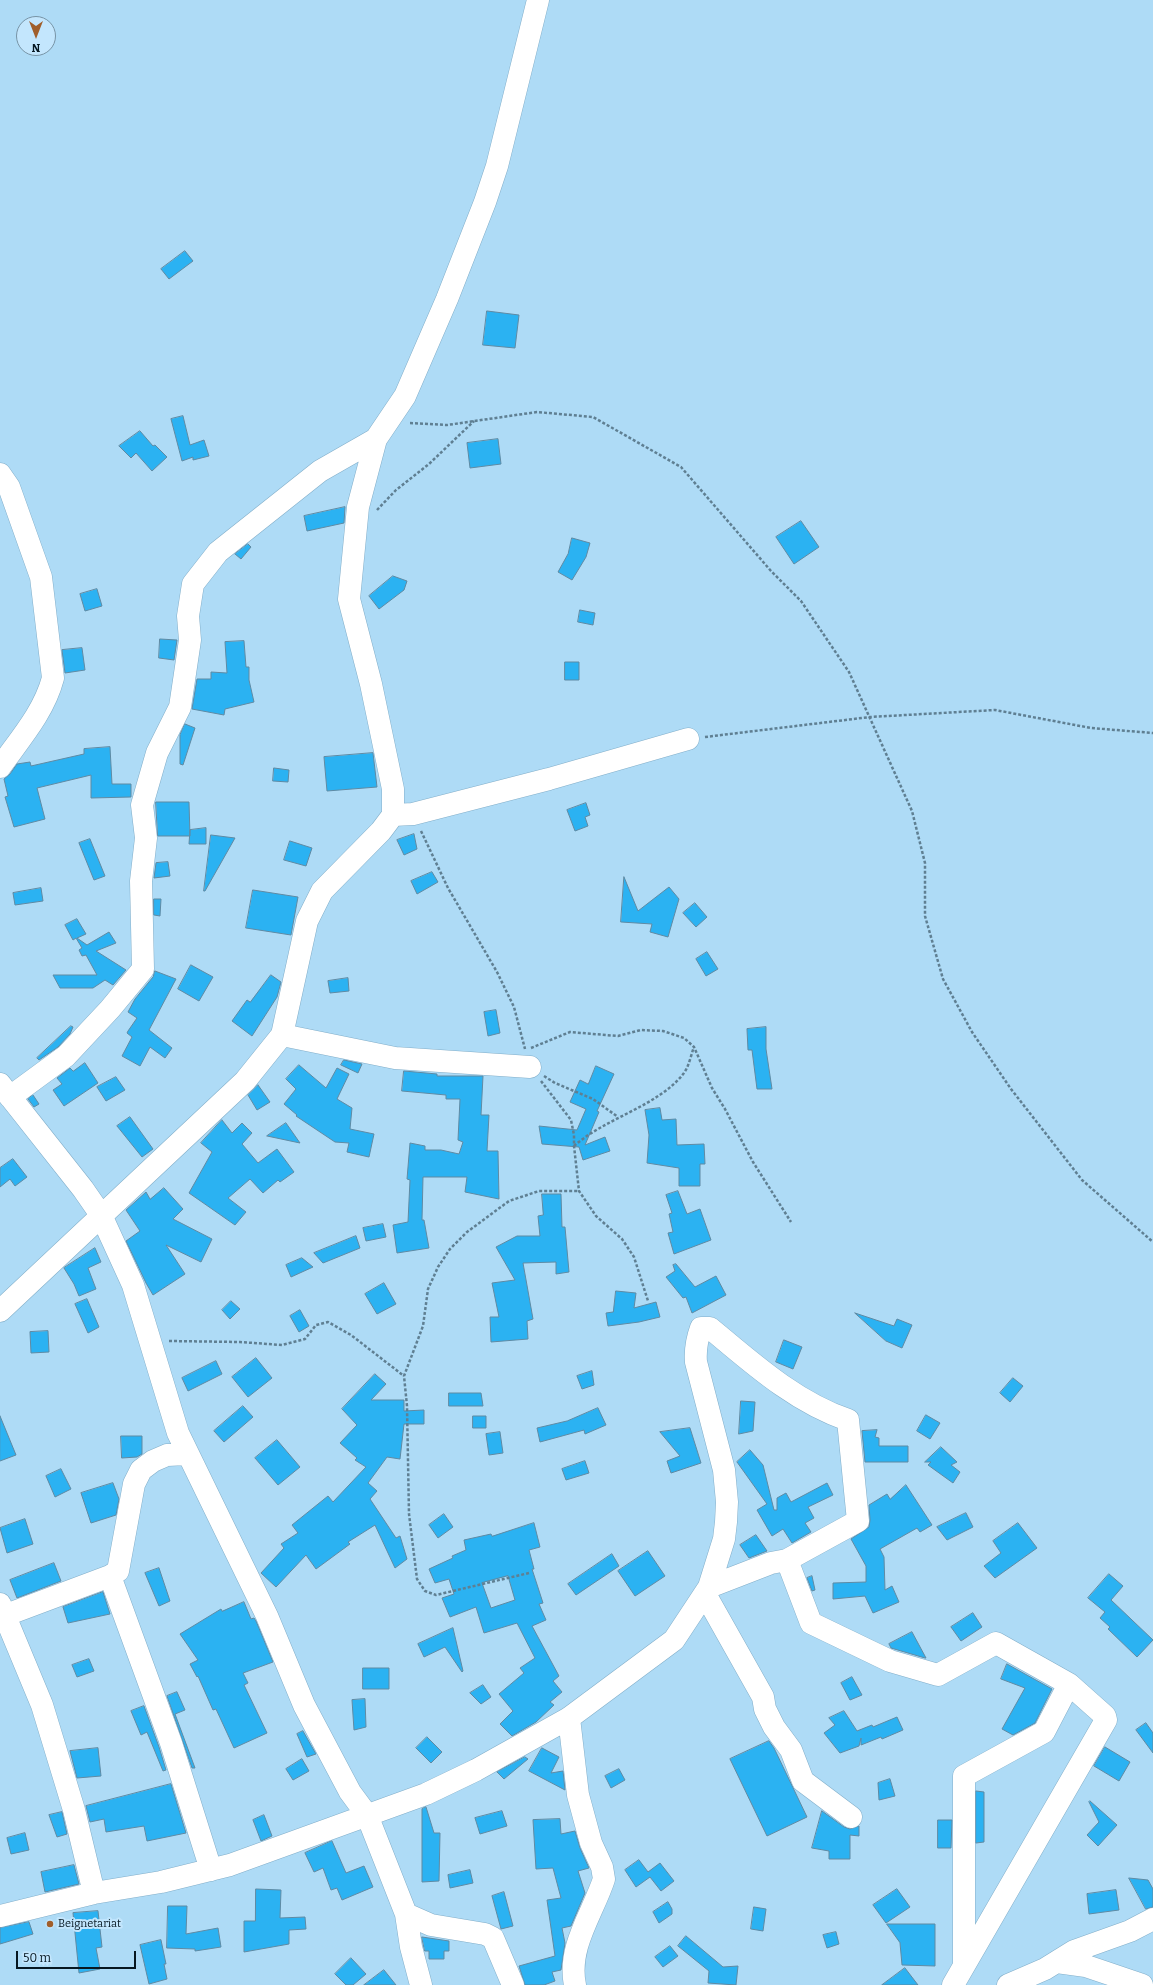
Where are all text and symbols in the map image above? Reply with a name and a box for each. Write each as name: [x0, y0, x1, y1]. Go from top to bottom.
north arrow: [16, 16, 56, 56]
text: N: [32, 41, 40, 54]
place label: Beignetariat: [58, 1917, 121, 1931]
marker: Beignetariat: [45, 1919, 55, 1929]
scale bar: [18, 1943, 138, 1969]
text: 50 m: [23, 1951, 51, 1965]

